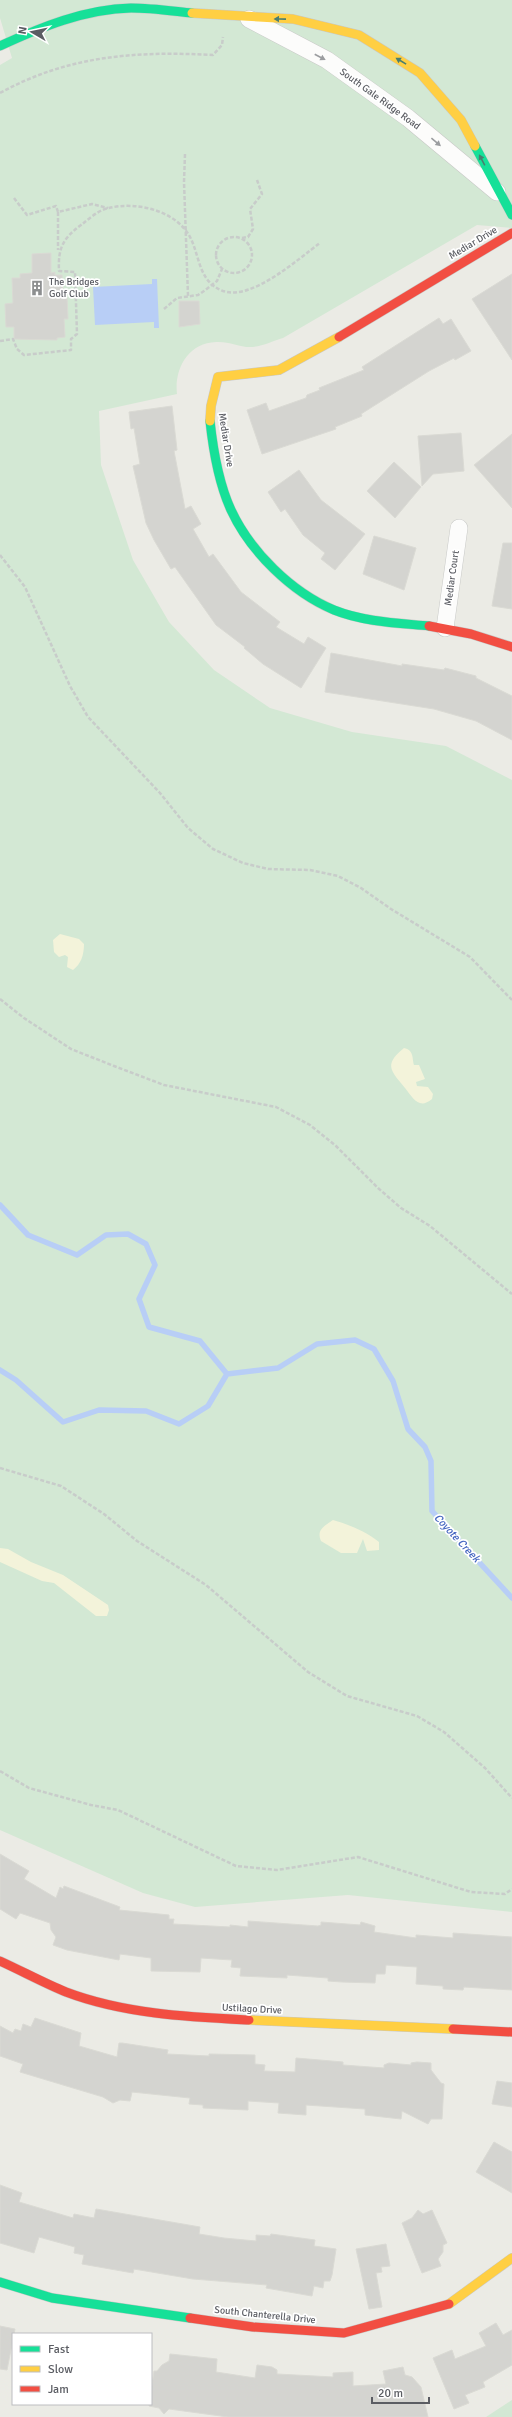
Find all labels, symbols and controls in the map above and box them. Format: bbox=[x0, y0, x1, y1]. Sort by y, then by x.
north arrow bbox=[12, 12, 52, 52]
one-way arrow bbox=[273, 16, 286, 22]
text: N bbox=[16, 26, 30, 35]
one-way arrow bbox=[315, 53, 326, 60]
one-way arrow bbox=[395, 57, 407, 64]
street label: South Gale Ridge Road bbox=[337, 66, 423, 132]
one-way arrow bbox=[431, 137, 442, 146]
one-way arrow bbox=[479, 154, 485, 166]
street label: Mediar Drive bbox=[447, 224, 499, 262]
place label: The Bridges Golf Club bbox=[49, 276, 100, 300]
building icon: The Bridges Golf Club bbox=[28, 279, 46, 297]
street label: Mediar Drive bbox=[216, 412, 236, 468]
street label: Mediar Court bbox=[442, 549, 462, 607]
water label: Coyote Creek bbox=[431, 1511, 484, 1566]
street label: Ustilago Drive bbox=[222, 2001, 282, 2017]
street label: South Chanterella Drive bbox=[214, 2304, 316, 2326]
legend bbox=[12, 2333, 152, 2405]
text: Fast bbox=[48, 2342, 69, 2357]
text: Slow bbox=[48, 2362, 73, 2377]
scale bar bbox=[372, 2379, 429, 2405]
text: Jam bbox=[48, 2382, 69, 2397]
text: 20 m bbox=[378, 2386, 403, 2401]

